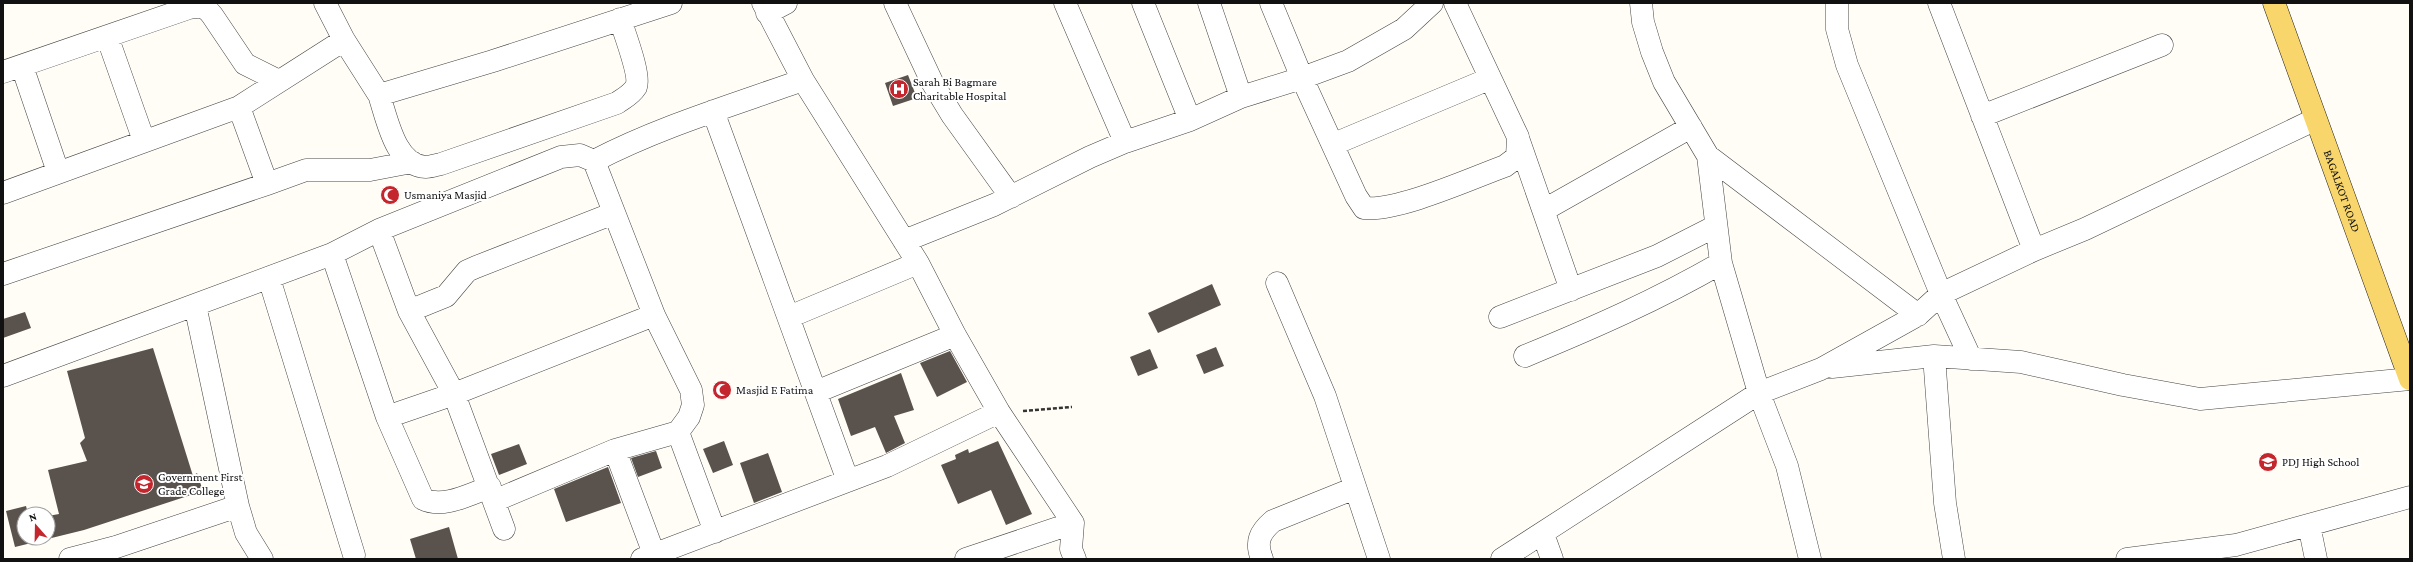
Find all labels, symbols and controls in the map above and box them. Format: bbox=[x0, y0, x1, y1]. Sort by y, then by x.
place label: Sarah Bi Bagmare Charitable Hospital bbox=[913, 75, 1006, 103]
hospital icon: Sarah Bi Bagmare Charitable Hospital bbox=[888, 78, 910, 100]
street label: BAGALKOT ROAD bbox=[2321, 148, 2363, 234]
mosque icon: Usmaniya Masjid bbox=[379, 184, 401, 206]
place label: Usmaniya Masjid bbox=[404, 188, 488, 202]
mosque icon: Masjid E Fatima bbox=[711, 379, 733, 401]
place label: Masjid E Fatima bbox=[736, 383, 814, 397]
school or university icon: PDJ High School bbox=[2257, 451, 2279, 473]
place label: PDJ High School bbox=[2282, 455, 2359, 469]
place label: Government First Grade College bbox=[158, 470, 243, 498]
school or university icon: Government First Grade College bbox=[133, 473, 155, 495]
north arrow bbox=[16, 506, 56, 546]
text: N bbox=[27, 510, 39, 524]

